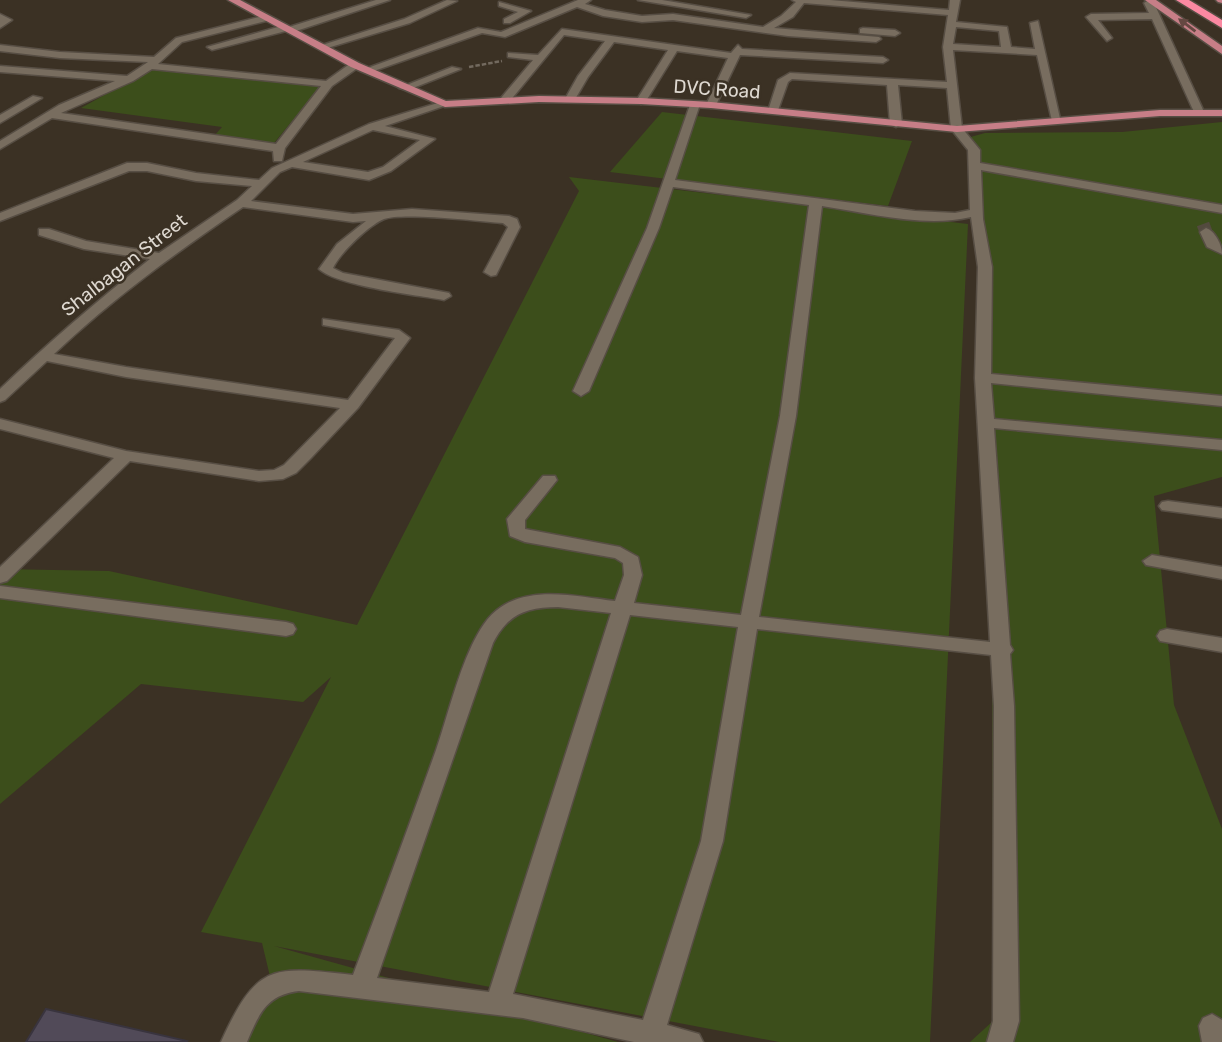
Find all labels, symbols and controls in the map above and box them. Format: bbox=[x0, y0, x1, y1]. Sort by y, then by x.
one-way arrow bbox=[1178, 17, 1196, 32]
street label: DVC Road bbox=[673, 74, 761, 104]
street label: Shalbagan Street bbox=[57, 208, 192, 321]

